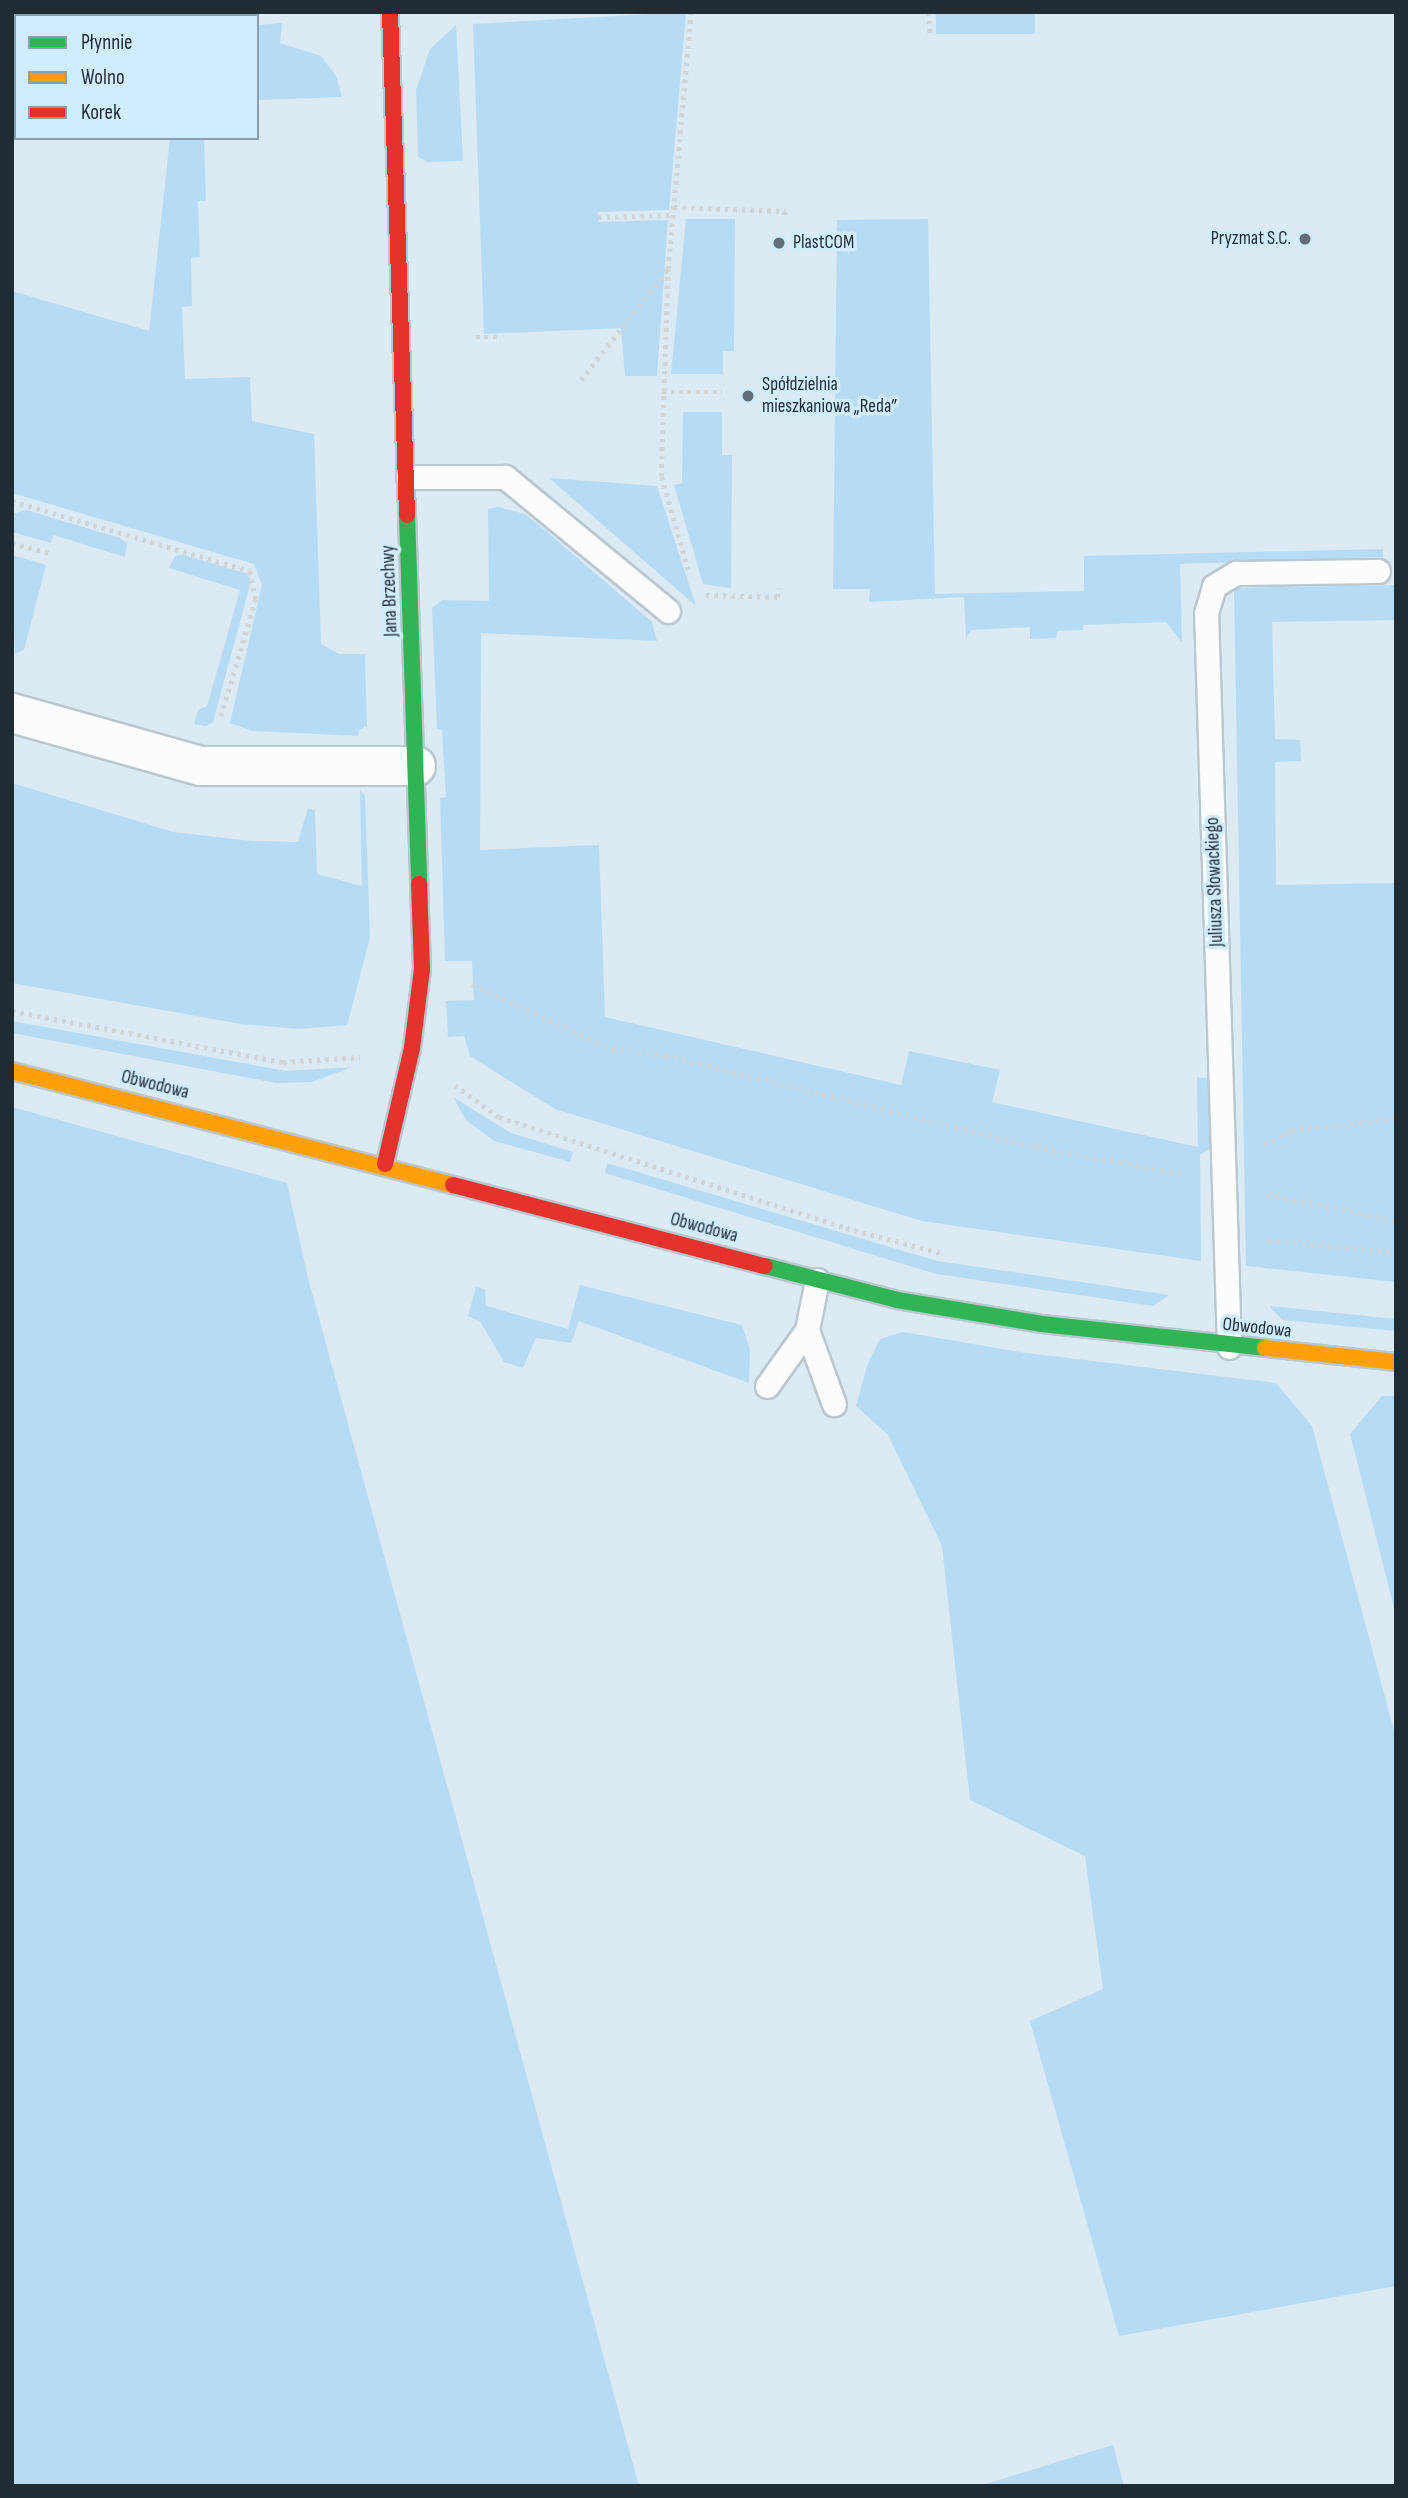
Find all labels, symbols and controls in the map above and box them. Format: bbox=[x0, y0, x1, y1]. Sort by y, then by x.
legend bbox=[14, 14, 259, 140]
text: Płynnie bbox=[81, 30, 133, 55]
text: Wolno bbox=[81, 65, 125, 90]
text: Korek bbox=[81, 100, 121, 125]
place label: Pryzmat S.C. bbox=[1211, 228, 1291, 250]
marker: Pryzmat S.C. bbox=[1297, 231, 1313, 247]
place label: PlastCOM bbox=[793, 232, 854, 254]
marker: PlastCOM bbox=[771, 235, 787, 251]
place label: Spółdzielnia mieszkaniowa „Reda” bbox=[762, 374, 897, 418]
marker: Spółdzielnia mieszkaniowa „Reda” bbox=[740, 388, 756, 404]
street label: Jana Brzechwy bbox=[377, 545, 403, 637]
street label: Juliusza Słowackiego bbox=[1201, 817, 1229, 947]
street label: Obwodowa bbox=[119, 1066, 191, 1104]
street label: Obwodowa bbox=[668, 1208, 740, 1248]
street label: Obwodowa bbox=[1221, 1313, 1293, 1343]

